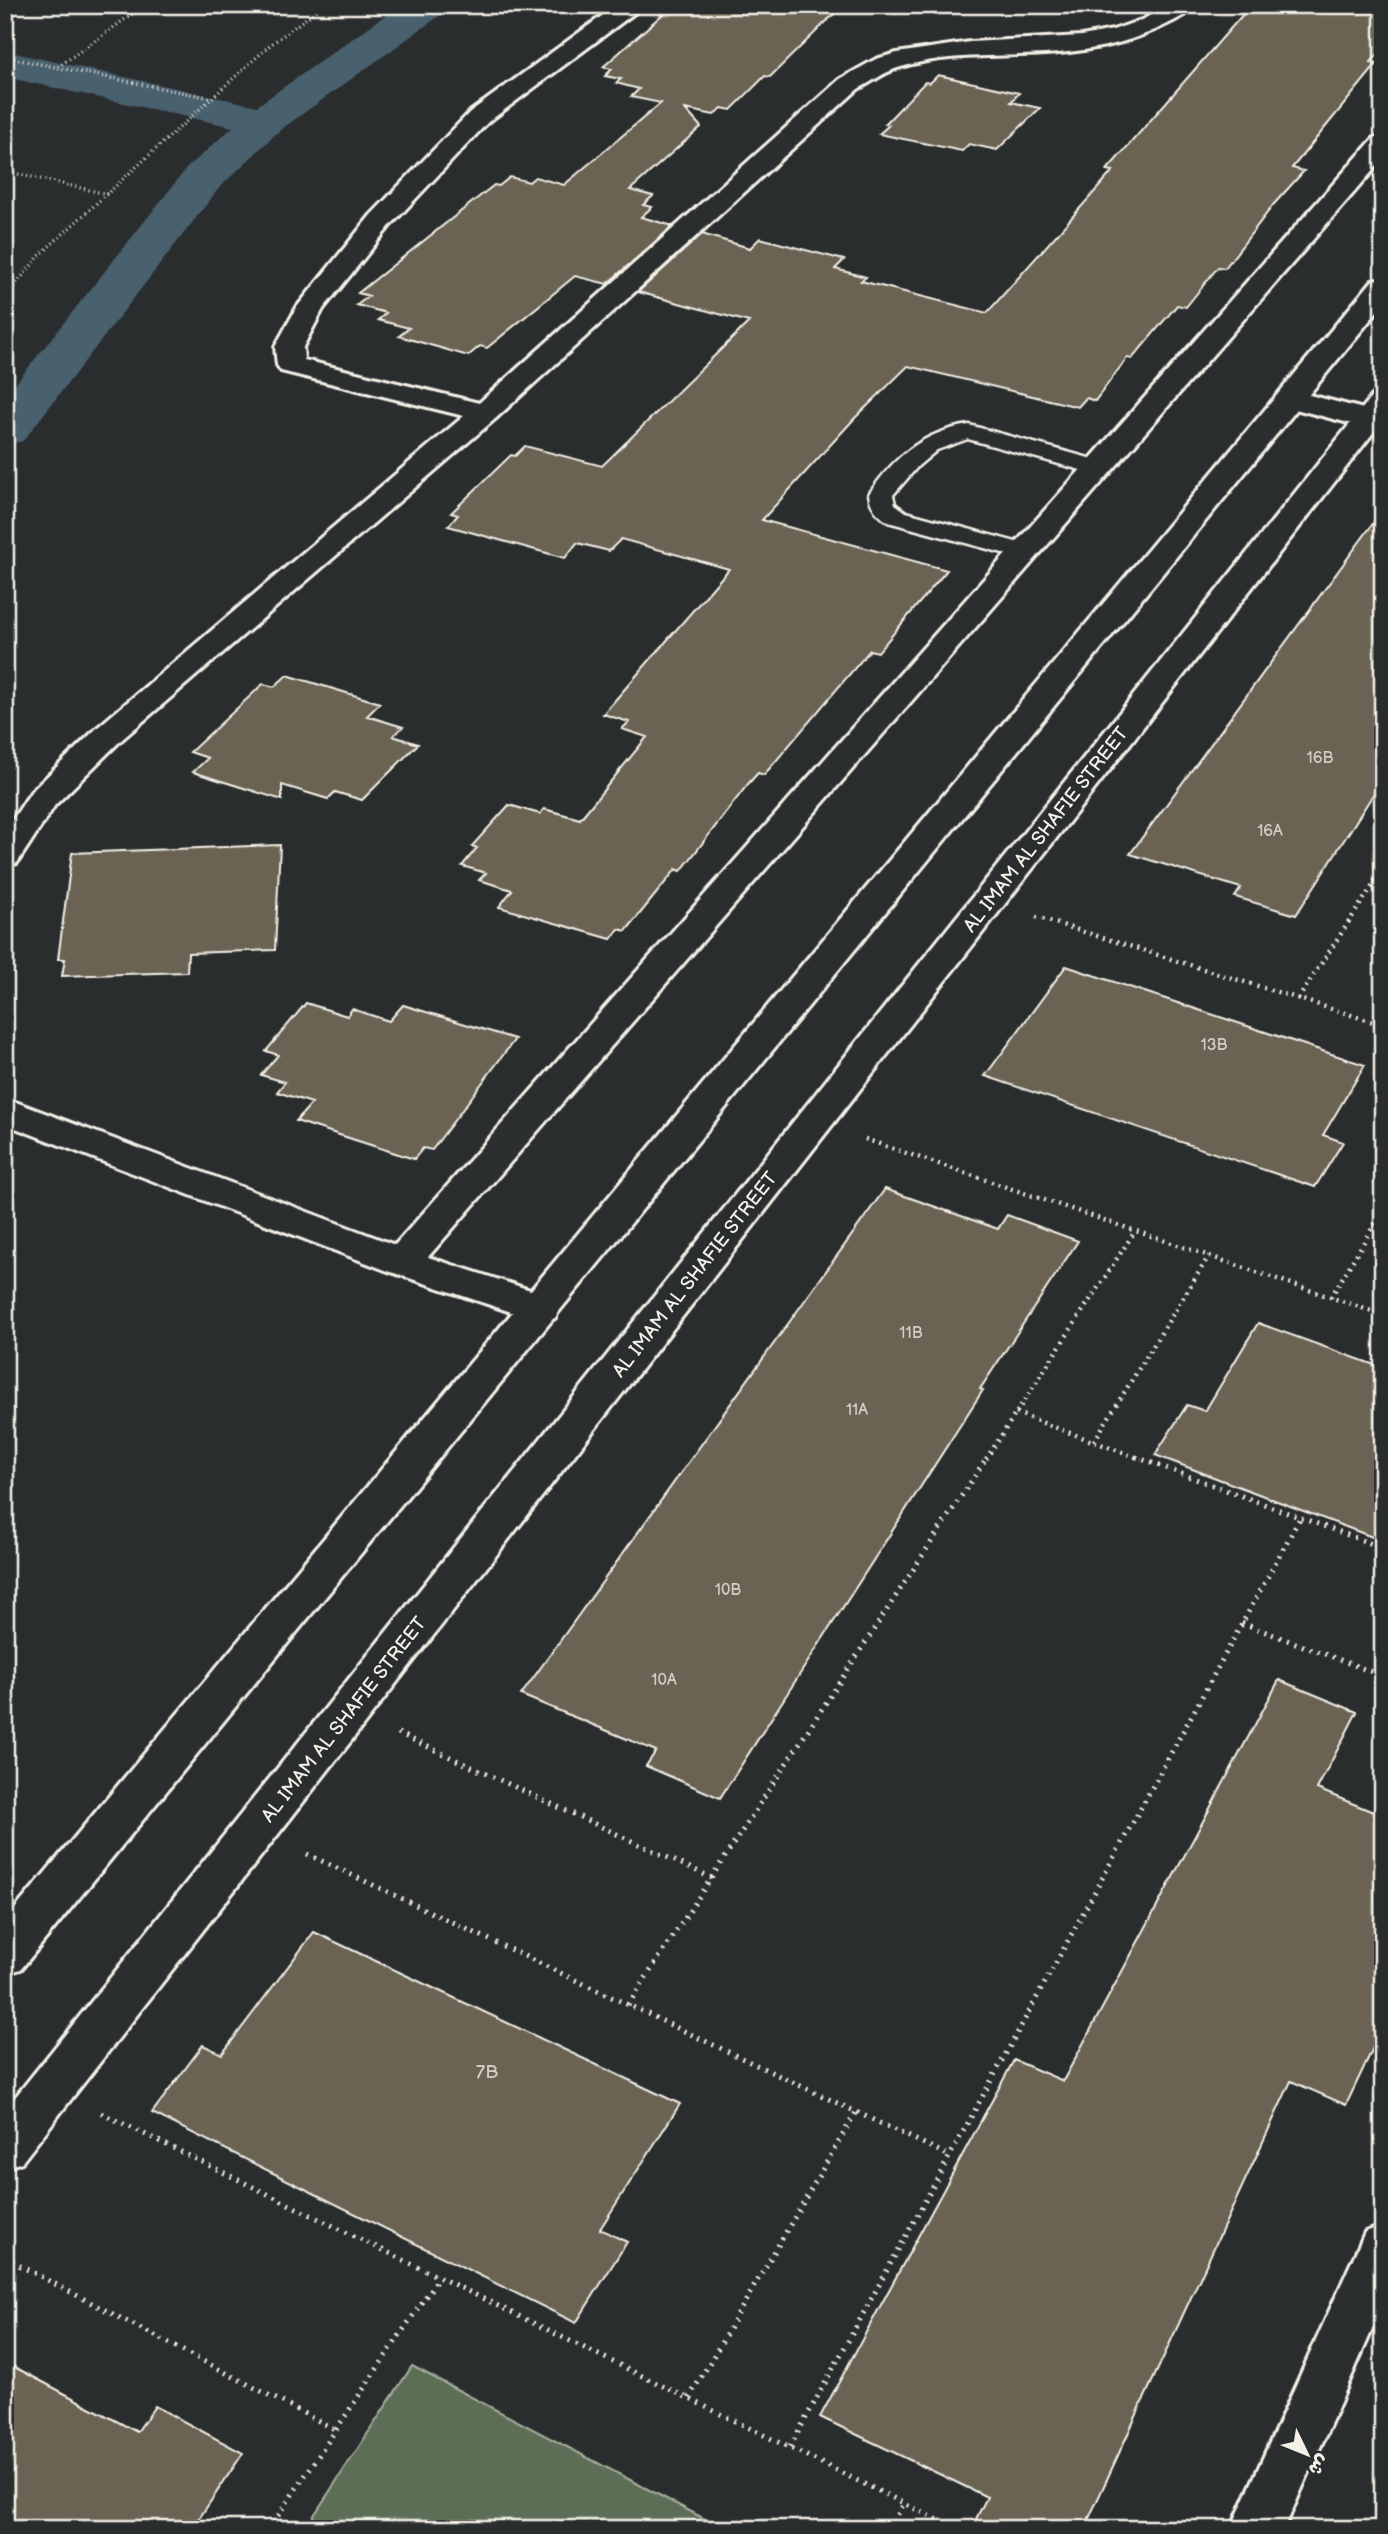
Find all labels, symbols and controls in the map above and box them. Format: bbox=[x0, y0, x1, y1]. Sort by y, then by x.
street label: AL IMAM AL SHAFIE STREET bbox=[959, 722, 1134, 937]
house number: 16B bbox=[1307, 749, 1333, 768]
house number: 16A bbox=[1257, 822, 1283, 841]
house number: 13B bbox=[1201, 1036, 1228, 1055]
street label: AL IMAM AL SHAFIE STREET bbox=[608, 1167, 783, 1382]
house number: 11B bbox=[899, 1324, 923, 1343]
house number: 11A bbox=[846, 1401, 868, 1420]
house number: 10B bbox=[715, 1581, 741, 1600]
street label: AL IMAM AL SHAFIE STREET bbox=[257, 1612, 432, 1827]
house number: 10A bbox=[651, 1671, 677, 1690]
house number: 7B bbox=[476, 2061, 498, 2084]
north arrow bbox=[1272, 2418, 1342, 2488]
text: ش bbox=[1303, 2449, 1334, 2480]

